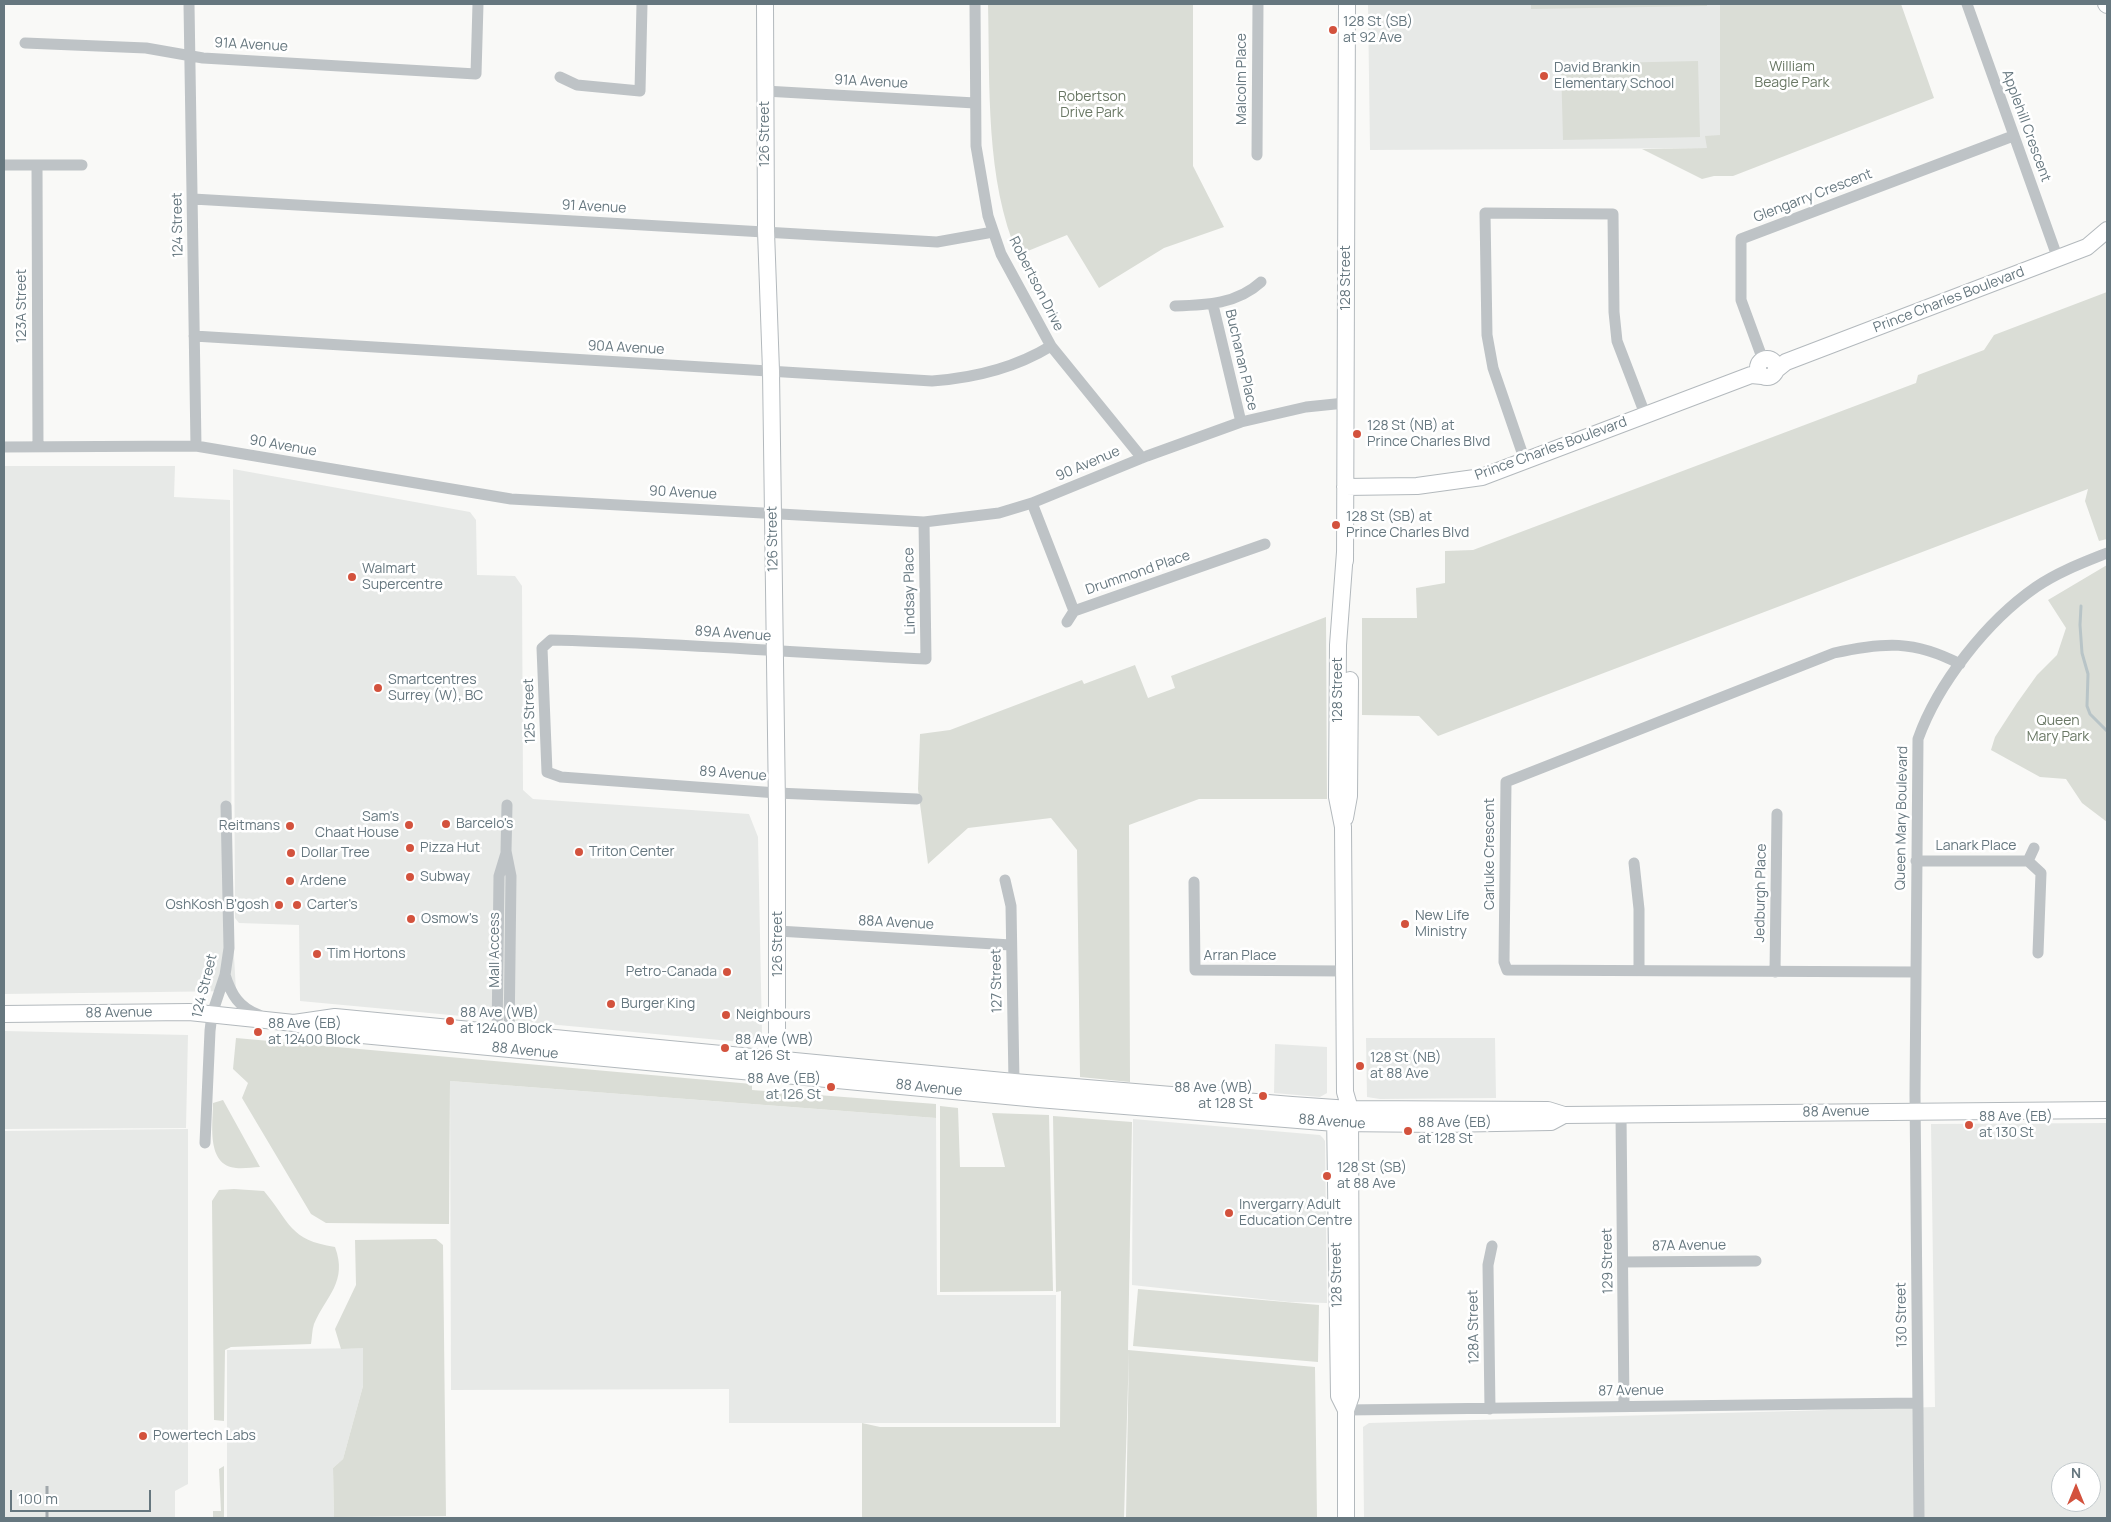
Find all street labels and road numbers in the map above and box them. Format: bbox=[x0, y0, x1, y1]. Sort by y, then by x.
street label: Malcolm Place bbox=[1234, 33, 1250, 125]
street label: 91A Avenue bbox=[214, 35, 288, 55]
street label: Applehill Crescent bbox=[1998, 68, 2054, 184]
street label: 91A Avenue bbox=[834, 72, 908, 92]
street label: 126 Street bbox=[757, 101, 773, 167]
street label: Glengarry Crescent bbox=[1751, 166, 1875, 226]
street label: 124 Street bbox=[169, 192, 187, 258]
street label: 91 Avenue bbox=[561, 197, 627, 217]
street label: Robertson Drive bbox=[1005, 234, 1067, 334]
street label: 128 Street bbox=[1338, 245, 1354, 311]
street label: Prince Charles Boulevard bbox=[1871, 263, 2027, 337]
street label: 123A Street bbox=[14, 269, 30, 343]
street label: Buchanan Place bbox=[1221, 308, 1261, 412]
street label: 90A Avenue bbox=[587, 338, 665, 358]
street label: Prince Charles Boulevard bbox=[1473, 414, 1629, 484]
street label: 90 Avenue bbox=[248, 432, 318, 460]
street label: 90 Avenue bbox=[1053, 443, 1123, 485]
street label: 90 Avenue bbox=[649, 483, 717, 503]
street label: 126 Street bbox=[764, 506, 782, 572]
street label: Lindsay Place bbox=[901, 547, 919, 635]
street label: Drummond Place bbox=[1084, 547, 1192, 599]
street label: 89A Avenue bbox=[694, 623, 772, 645]
street label: 128 Street bbox=[1330, 657, 1346, 723]
street label: 125 Street bbox=[520, 678, 540, 744]
street label: Queen Mary Boulevard bbox=[1892, 746, 1912, 890]
street label: 89 Avenue bbox=[699, 763, 767, 785]
street label: Carluke Crescent bbox=[1482, 798, 1498, 910]
street label: Lanark Place bbox=[1935, 838, 2017, 854]
street label: Jedburgh Place bbox=[1752, 843, 1770, 943]
street label: 126 Street bbox=[770, 911, 786, 977]
street label: Mall Access bbox=[487, 912, 503, 988]
street label: 88A Avenue bbox=[858, 913, 934, 933]
street label: Arran Place bbox=[1204, 948, 1276, 964]
street label: 127 Street bbox=[988, 949, 1006, 1013]
street label: 124 Street bbox=[189, 952, 221, 1020]
street label: 88 Avenue bbox=[85, 1004, 153, 1022]
street label: 88 Avenue bbox=[491, 1039, 559, 1063]
street label: 88 Avenue bbox=[895, 1076, 963, 1100]
street label: 88 Avenue bbox=[1802, 1103, 1870, 1121]
street label: 88 Avenue bbox=[1298, 1111, 1366, 1133]
street label: 129 Street bbox=[1599, 1228, 1617, 1294]
street label: 87A Avenue bbox=[1652, 1237, 1726, 1255]
street label: 128 Street bbox=[1328, 1242, 1346, 1308]
street label: 130 Street bbox=[1893, 1282, 1911, 1348]
street label: 128A Street bbox=[1465, 1290, 1483, 1364]
street label: 87 Avenue bbox=[1598, 1382, 1664, 1400]

